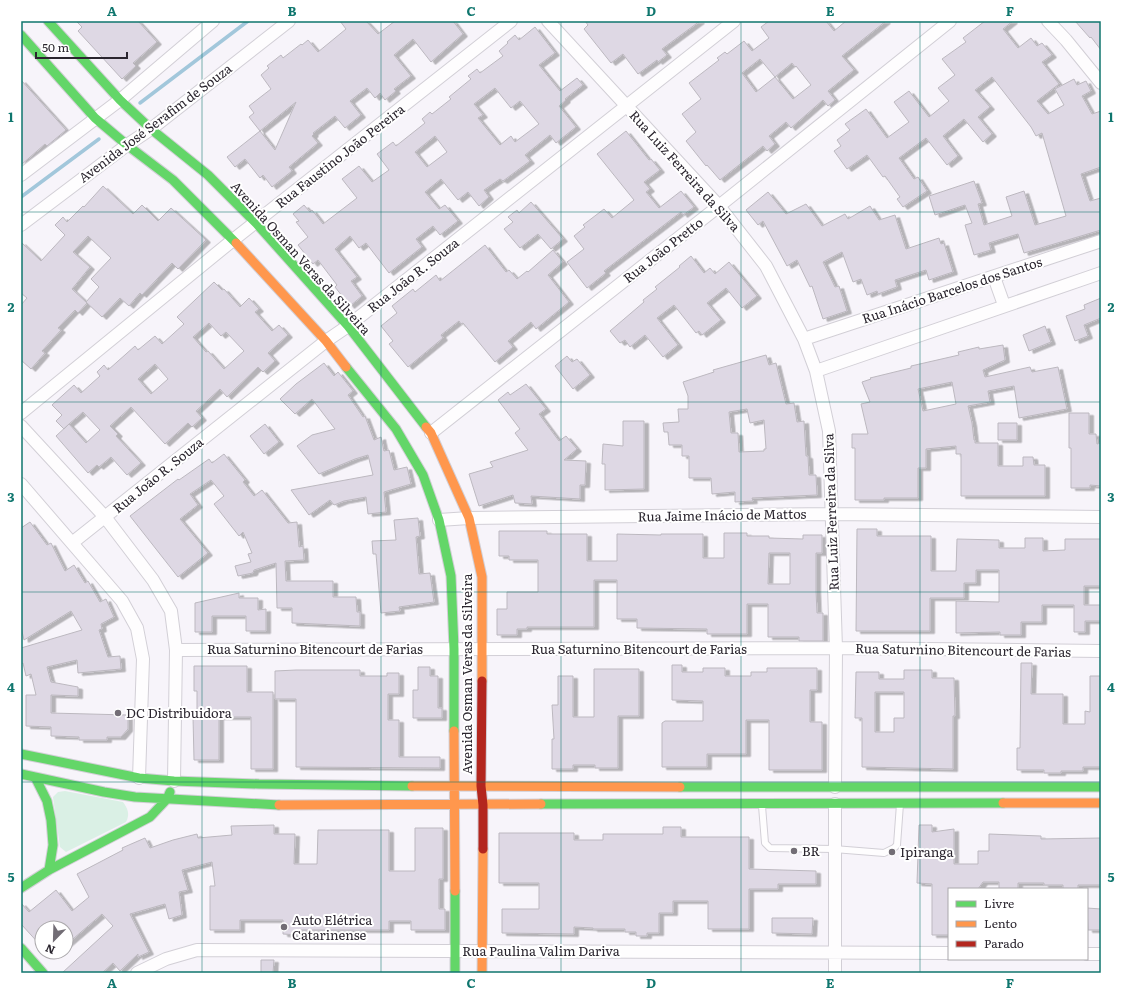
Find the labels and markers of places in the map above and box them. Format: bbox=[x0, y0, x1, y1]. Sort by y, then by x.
place label: DC Distribuidora bbox=[126, 703, 232, 722]
marker: DC Distribuidora bbox=[113, 708, 123, 718]
place label: BR bbox=[802, 841, 821, 860]
place label: Ipiranga bbox=[900, 842, 953, 861]
marker: BR bbox=[789, 846, 799, 856]
marker: Ipiranga bbox=[887, 847, 897, 857]
place label: Auto Elétrica Catarinense bbox=[292, 910, 372, 944]
marker: Auto Elétrica Catarinense bbox=[279, 922, 289, 932]

